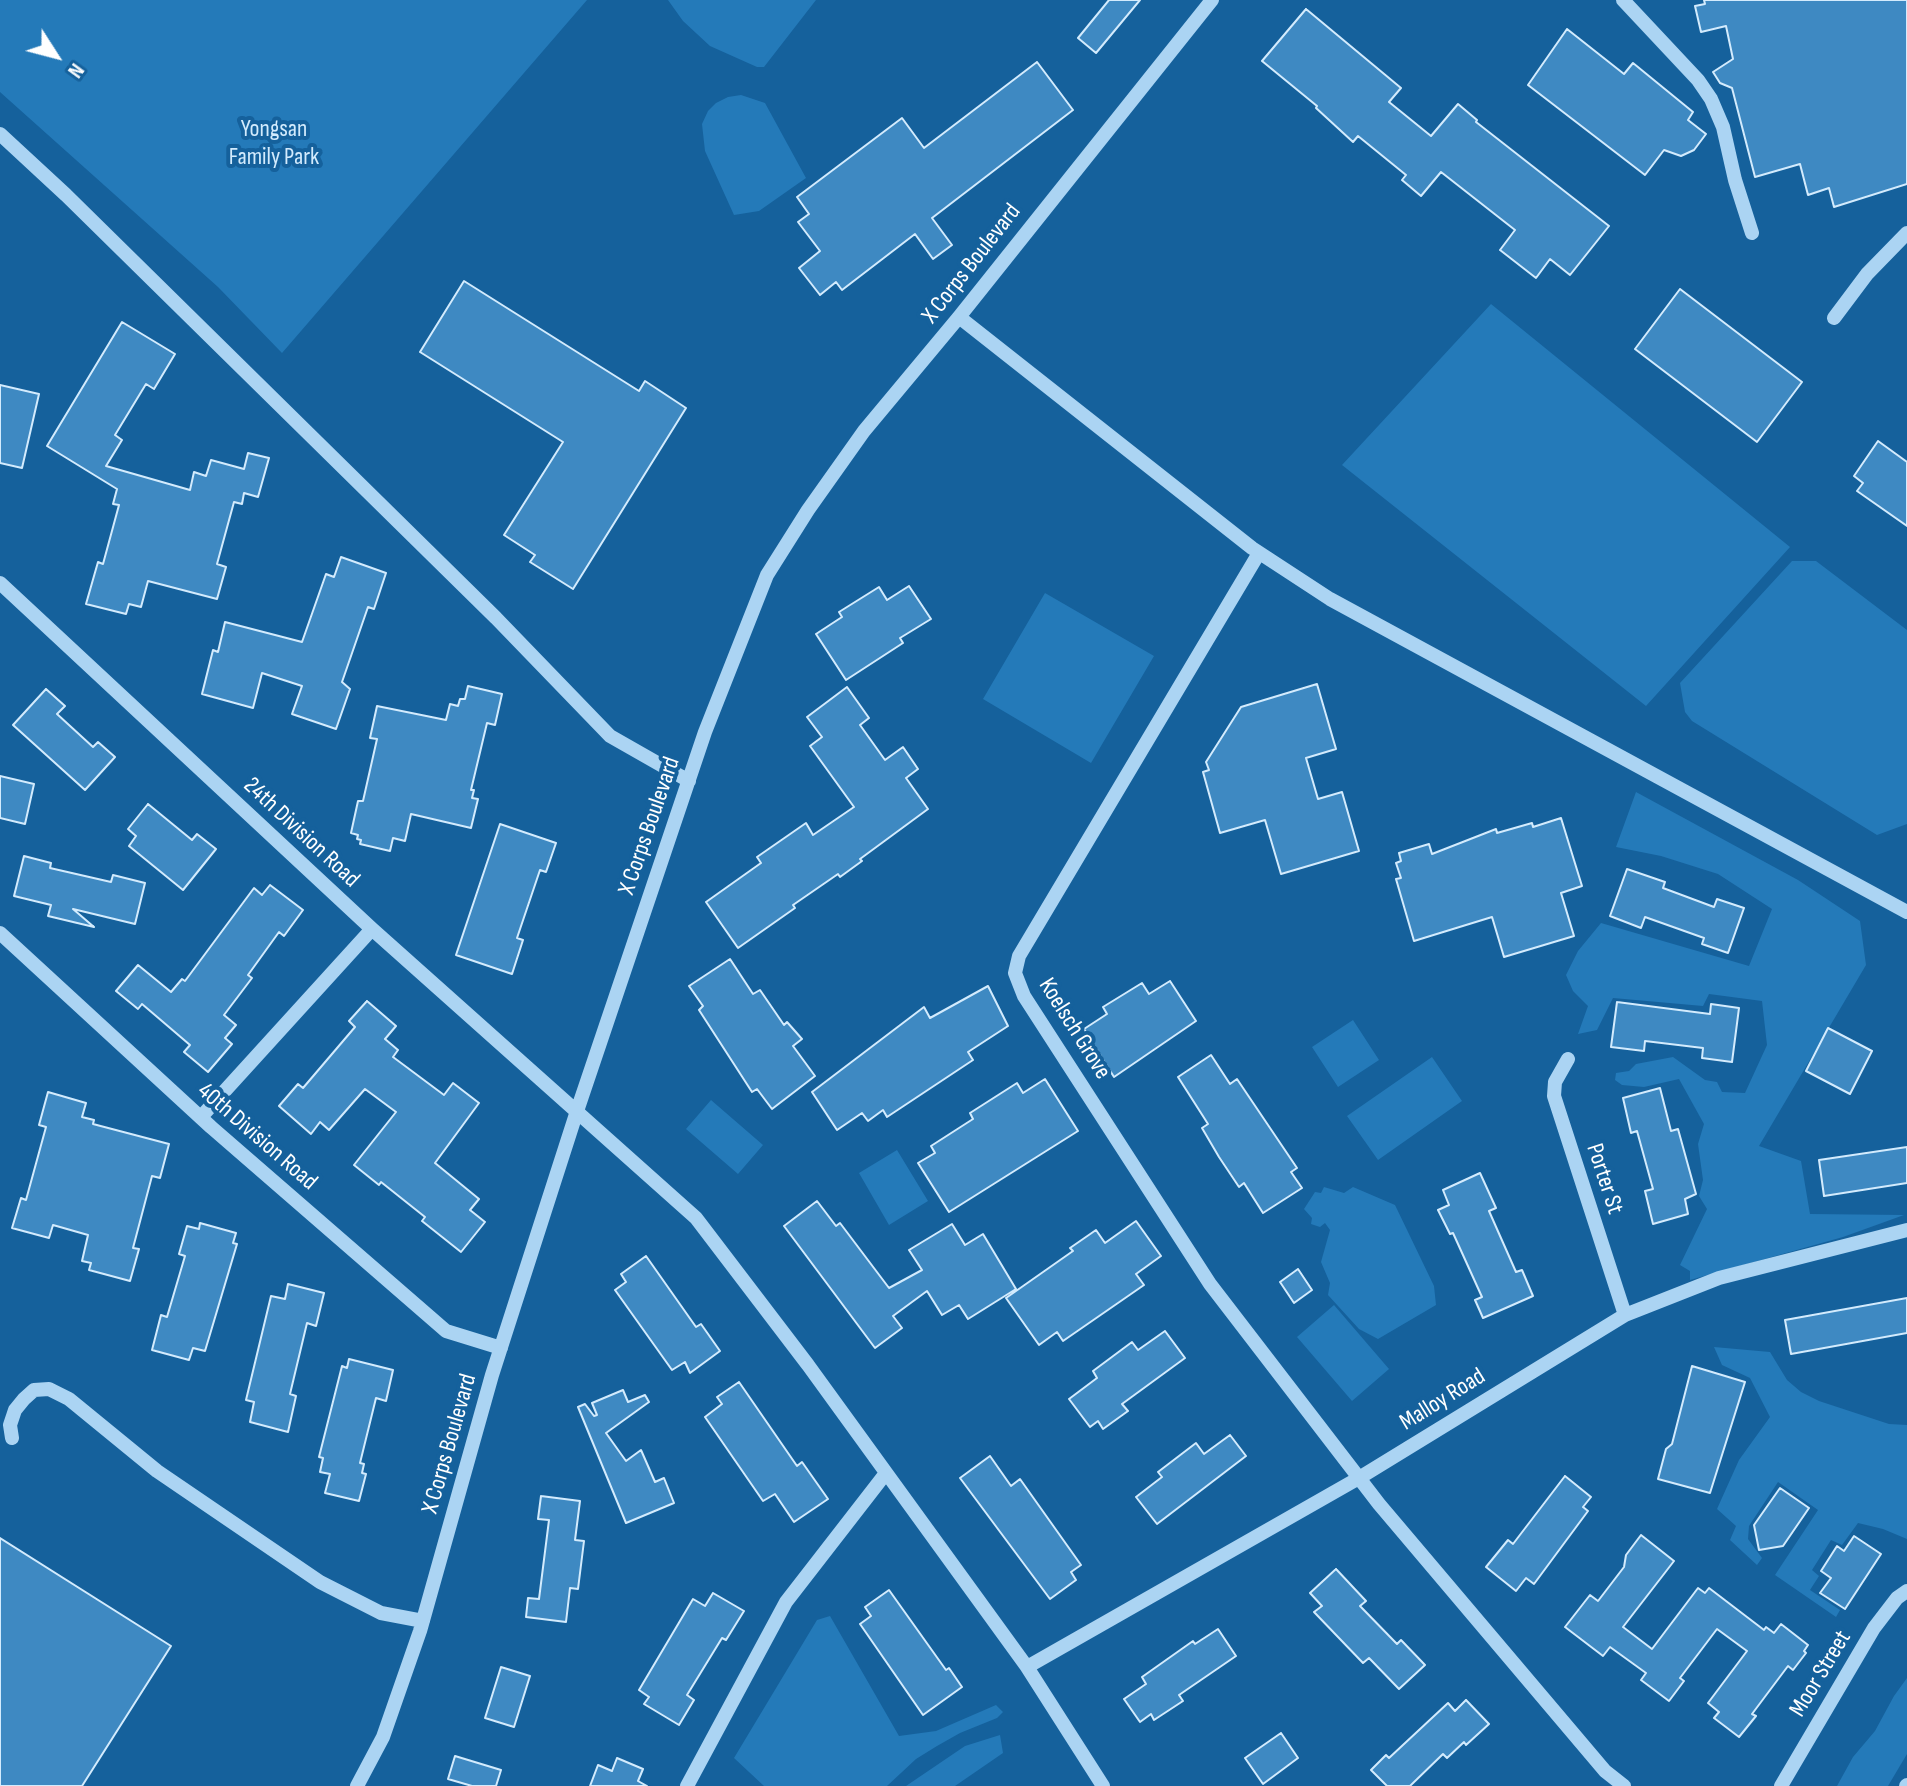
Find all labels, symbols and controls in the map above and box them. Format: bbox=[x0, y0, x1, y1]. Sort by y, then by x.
north arrow bbox=[16, 16, 96, 96]
text: N bbox=[61, 58, 90, 83]
park label: Yongsan Family Park bbox=[229, 116, 319, 172]
street label: X Corps Boulevard bbox=[916, 198, 1028, 330]
street label: X Corps Boulevard bbox=[613, 753, 687, 899]
street label: 24th Division Road bbox=[237, 772, 365, 894]
street label: Koelsch Grove bbox=[1032, 973, 1116, 1085]
street label: 40th Division Road bbox=[191, 1077, 323, 1197]
street label: Porter St bbox=[1579, 1140, 1629, 1218]
street label: Malloy Road bbox=[1395, 1363, 1491, 1437]
street label: X Corps Boulevard bbox=[416, 1371, 484, 1517]
street label: Moor Street bbox=[1784, 1626, 1858, 1722]

